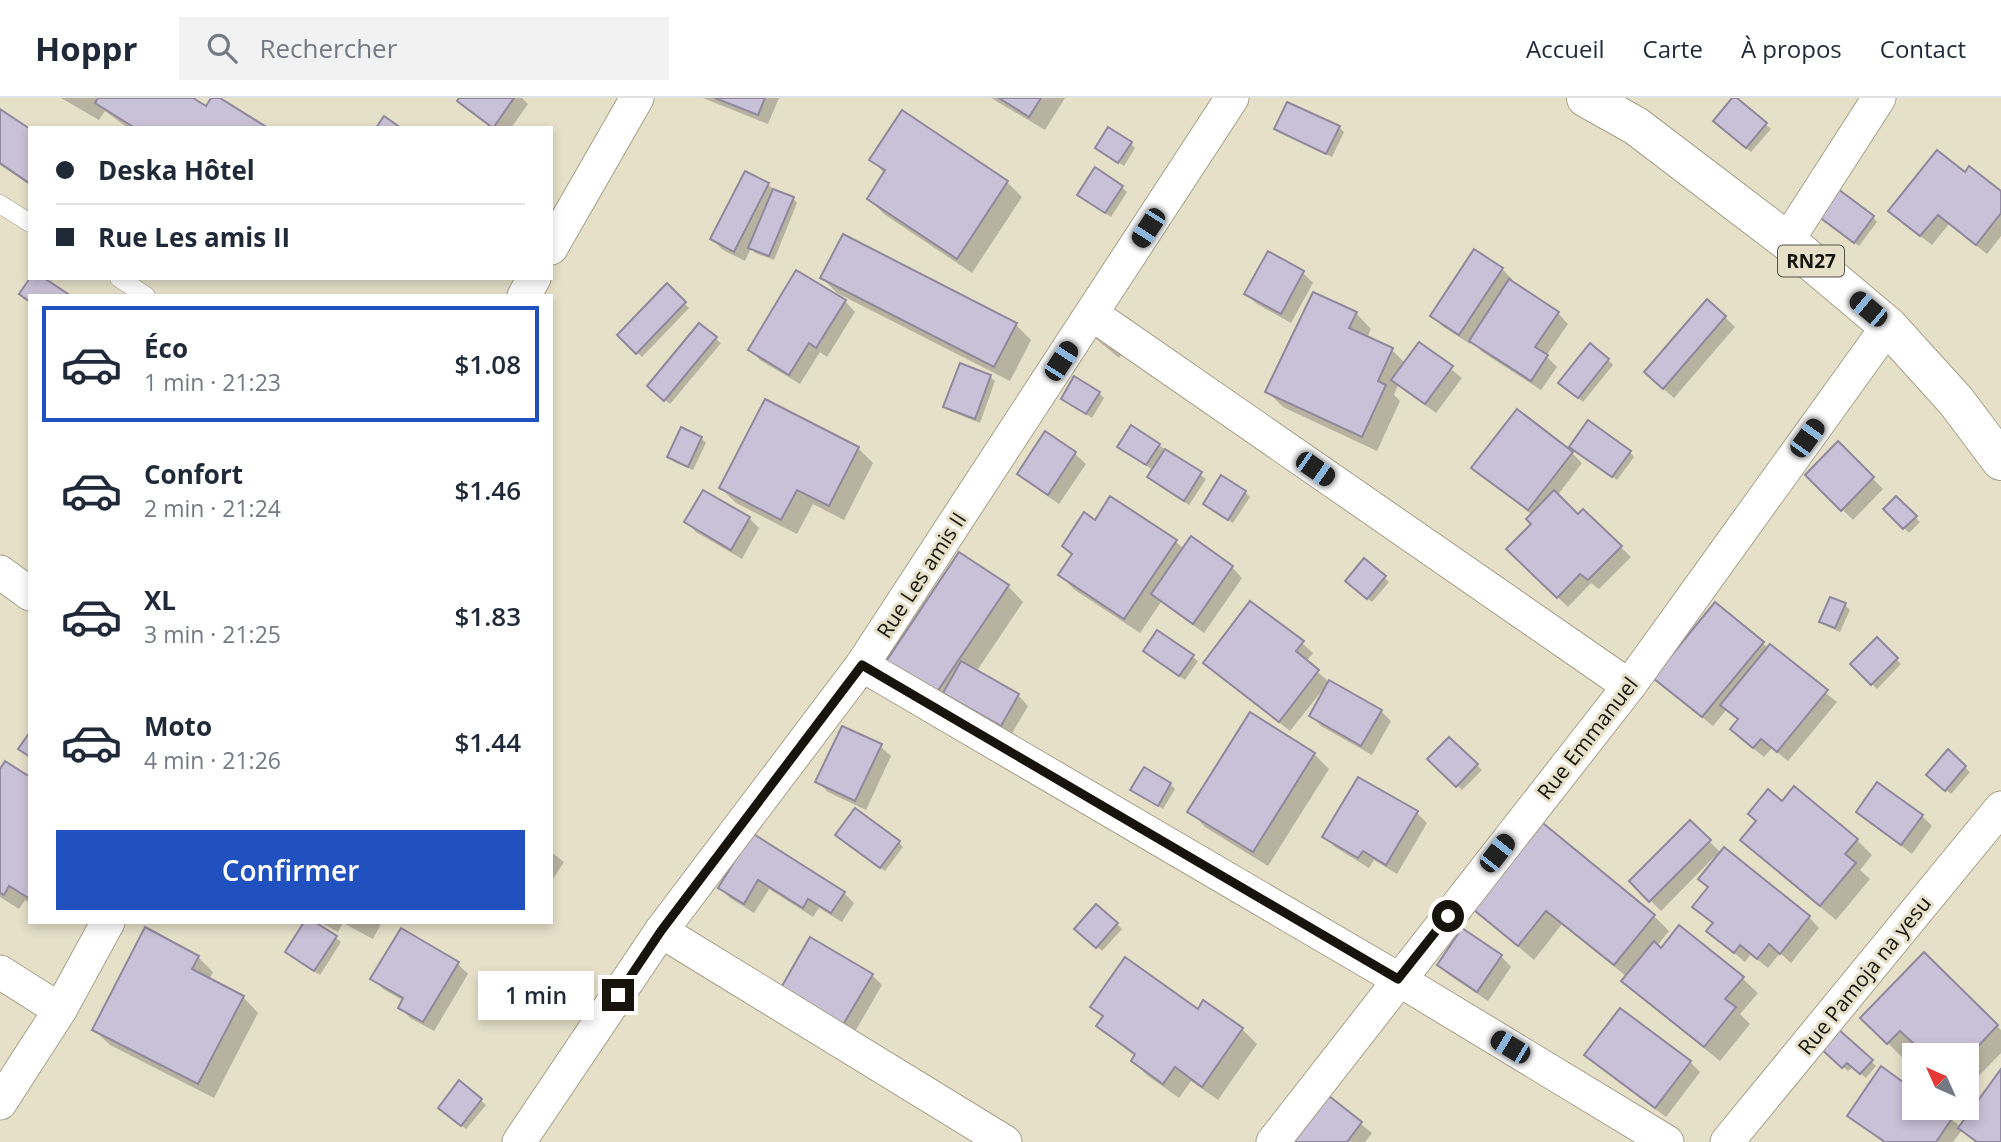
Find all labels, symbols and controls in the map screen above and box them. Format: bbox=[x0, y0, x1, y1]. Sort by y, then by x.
search box bbox=[179, 17, 669, 80]
text: Hoppr bbox=[35, 26, 137, 71]
icon: search bbox=[203, 29, 241, 67]
text: Rechercher bbox=[259, 30, 397, 66]
text: Accueil bbox=[1526, 32, 1605, 65]
text: Carte bbox=[1643, 32, 1703, 65]
text: À propos bbox=[1741, 32, 1842, 65]
text: Contact bbox=[1880, 32, 1966, 65]
text: Deska Hôtel bbox=[98, 152, 255, 188]
car bbox=[1128, 205, 1169, 251]
text: Rue Les amis II bbox=[98, 219, 290, 255]
road number: RN27 bbox=[1778, 246, 1844, 276]
car bbox=[1846, 287, 1891, 331]
text: Éco bbox=[144, 330, 188, 366]
icon: car bbox=[60, 333, 123, 396]
car bbox=[1041, 338, 1082, 384]
text: $1.08 bbox=[454, 346, 521, 382]
text: 1 min · 21:23 bbox=[144, 366, 281, 398]
car bbox=[1787, 415, 1828, 461]
car bbox=[1292, 448, 1339, 490]
text: Confort bbox=[144, 456, 243, 492]
icon: car bbox=[60, 459, 123, 522]
text: $1.46 bbox=[454, 472, 521, 508]
text: 2 min · 21:24 bbox=[144, 492, 281, 524]
street label: Rue Les amis II bbox=[870, 507, 972, 643]
text: XL bbox=[144, 582, 176, 618]
icon: car bbox=[60, 585, 123, 648]
text: $1.83 bbox=[454, 598, 521, 634]
text: 3 min · 21:25 bbox=[144, 618, 281, 650]
street label: Rue Emmanuel bbox=[1530, 671, 1644, 805]
text: Moto bbox=[144, 708, 212, 744]
icon: car bbox=[60, 711, 123, 774]
text: $1.44 bbox=[454, 724, 521, 760]
text: 4 min · 21:26 bbox=[144, 744, 281, 776]
button: Confirmer bbox=[56, 830, 525, 910]
car bbox=[1476, 830, 1519, 876]
street label: Rue Pamoja na yesu bbox=[1791, 890, 1937, 1060]
route start bbox=[1432, 900, 1464, 932]
callout: 1 min bbox=[478, 970, 594, 1020]
text: 1 min bbox=[505, 979, 567, 1011]
route end bbox=[602, 979, 634, 1011]
car bbox=[1487, 1027, 1534, 1067]
north arrow bbox=[1902, 1043, 1979, 1120]
map controls bbox=[1902, 1043, 1979, 1120]

